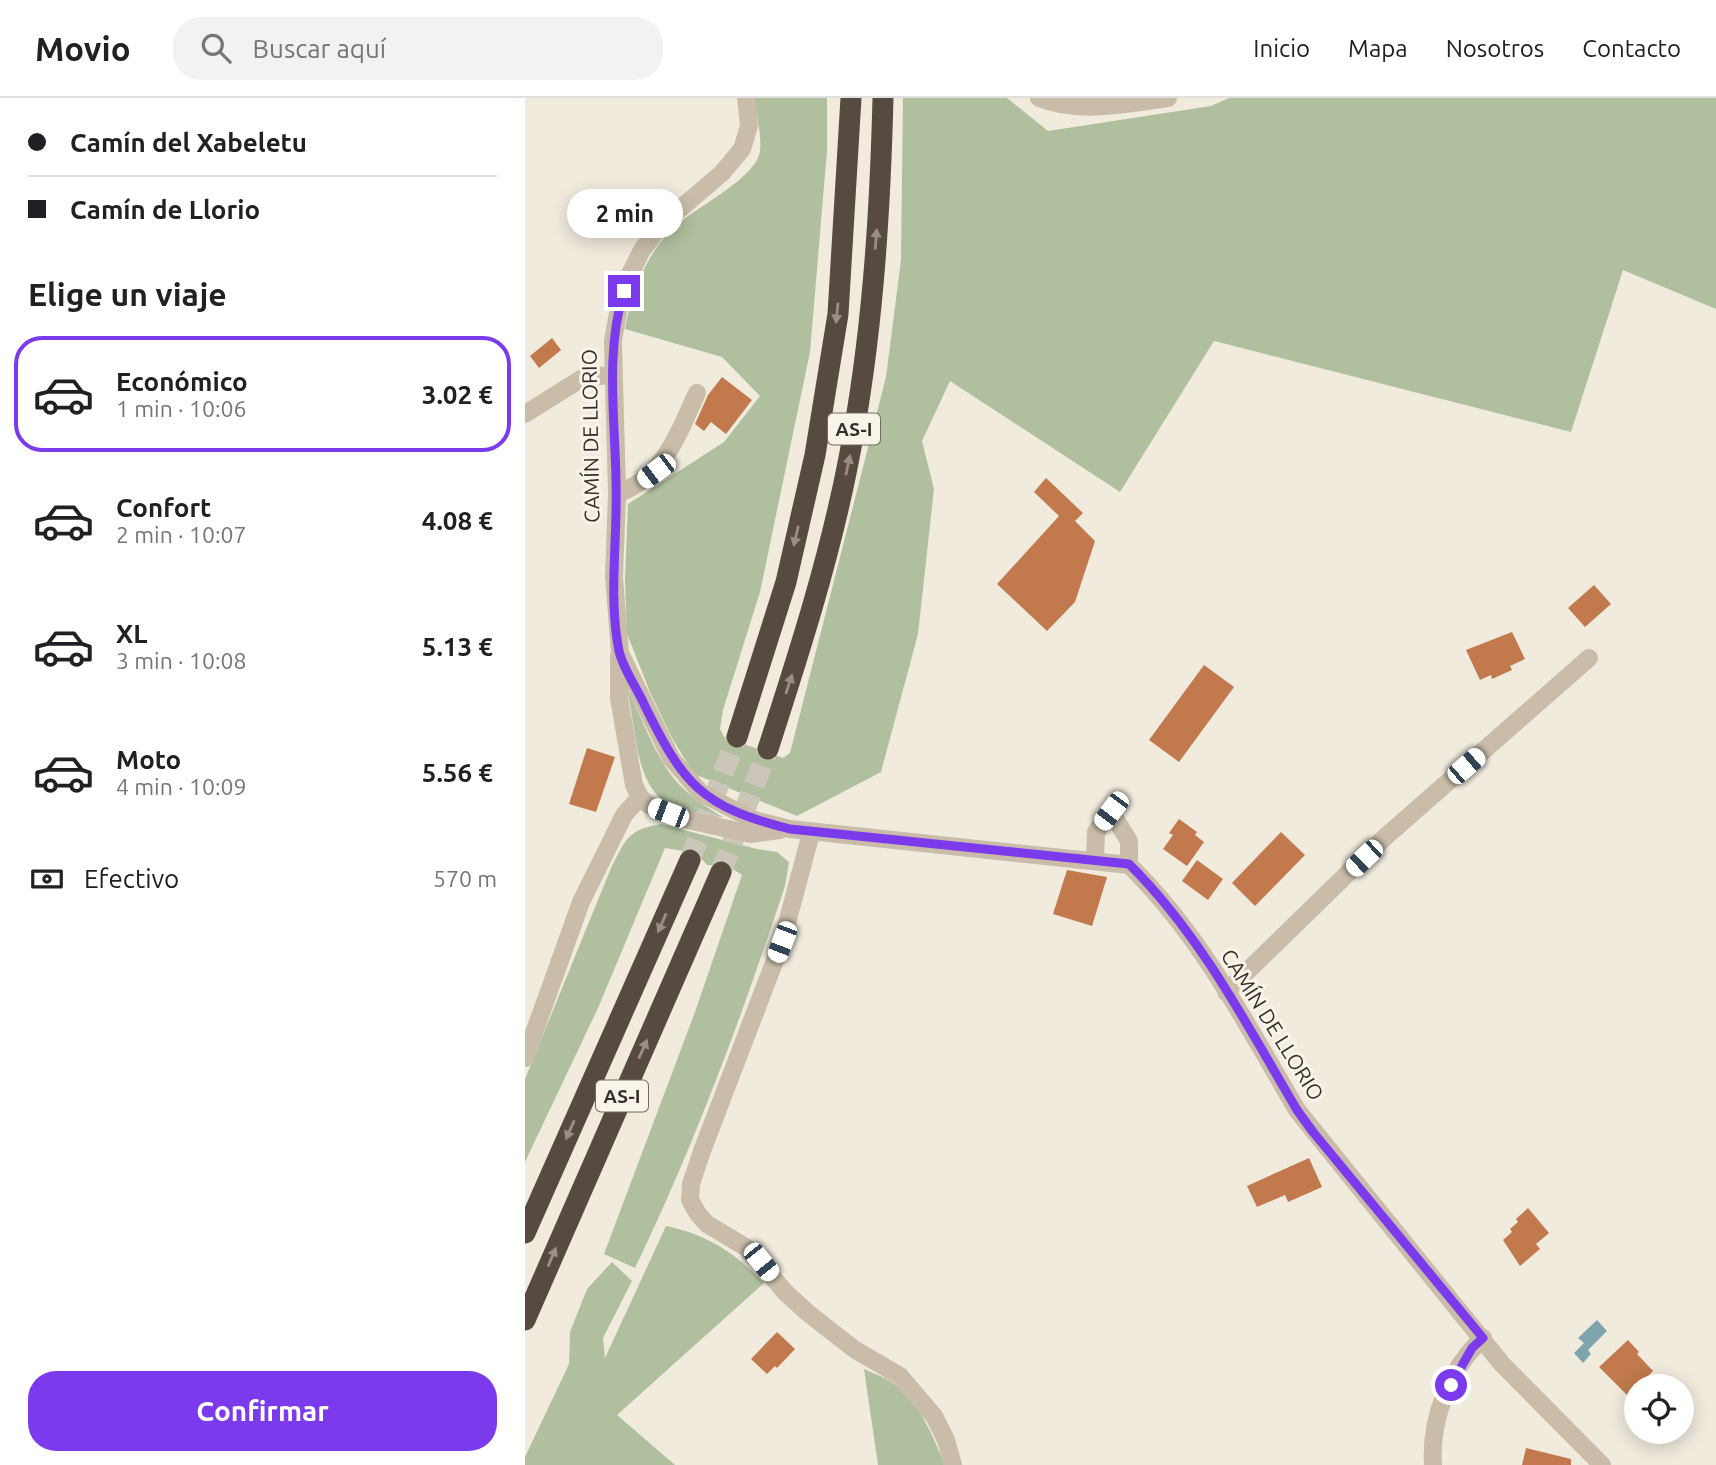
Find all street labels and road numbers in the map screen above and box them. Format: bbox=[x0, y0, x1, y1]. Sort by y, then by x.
street label: CAMÍN DE LLORIO bbox=[576, 349, 604, 523]
road number: AS-I bbox=[828, 414, 880, 444]
street label: CAMÍN DE LLORIO bbox=[1217, 944, 1329, 1104]
road number: AS-I bbox=[596, 1080, 648, 1112]

